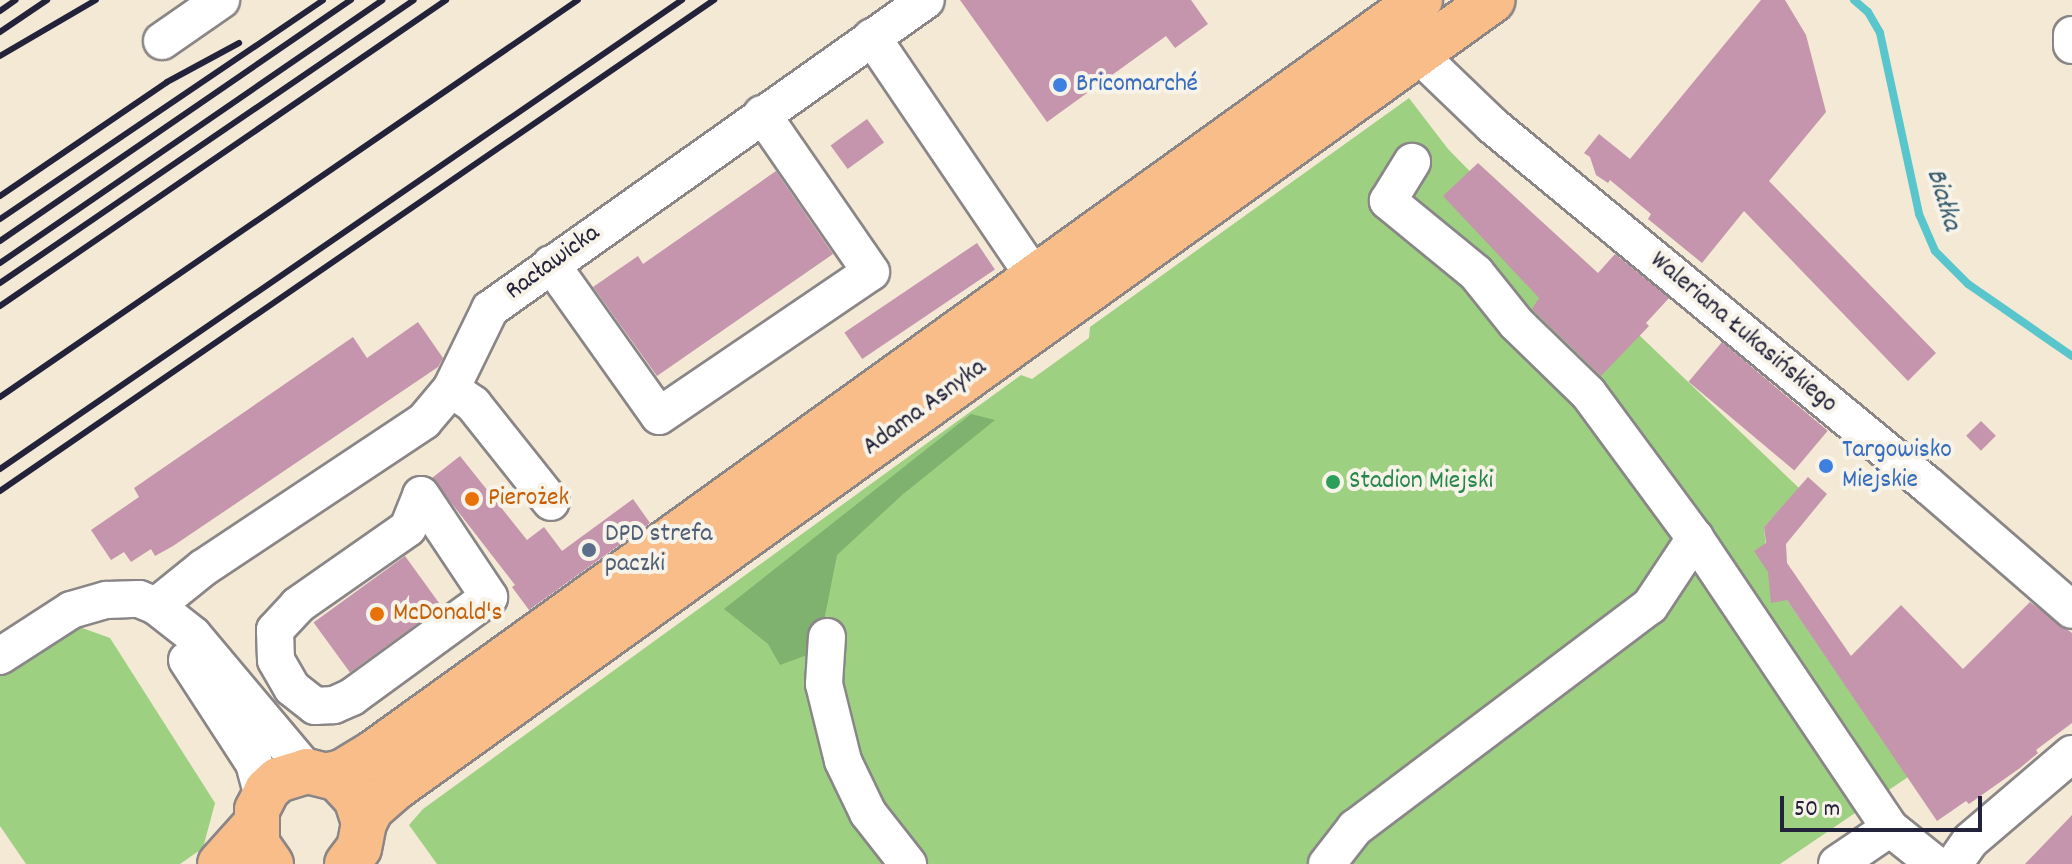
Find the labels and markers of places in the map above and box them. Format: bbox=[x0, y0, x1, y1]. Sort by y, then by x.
place label: Bricomarché bbox=[1076, 69, 1198, 101]
marker: Bricomarché bbox=[1051, 76, 1069, 94]
place label: Targowisko Miejskie bbox=[1842, 435, 1952, 496]
marker: Targowisko Miejskie bbox=[1817, 457, 1835, 475]
place label: Stadion Miejski bbox=[1349, 466, 1493, 498]
marker: Stadion Miejski bbox=[1324, 473, 1342, 491]
place label: Pierożek bbox=[488, 483, 569, 515]
marker: Pierożek bbox=[463, 490, 481, 508]
place label: DPD strefa paczki bbox=[605, 519, 713, 580]
marker: DPD strefa paczki bbox=[580, 541, 598, 559]
place label: McDonald's bbox=[393, 598, 502, 630]
marker: McDonald's bbox=[368, 605, 386, 623]

